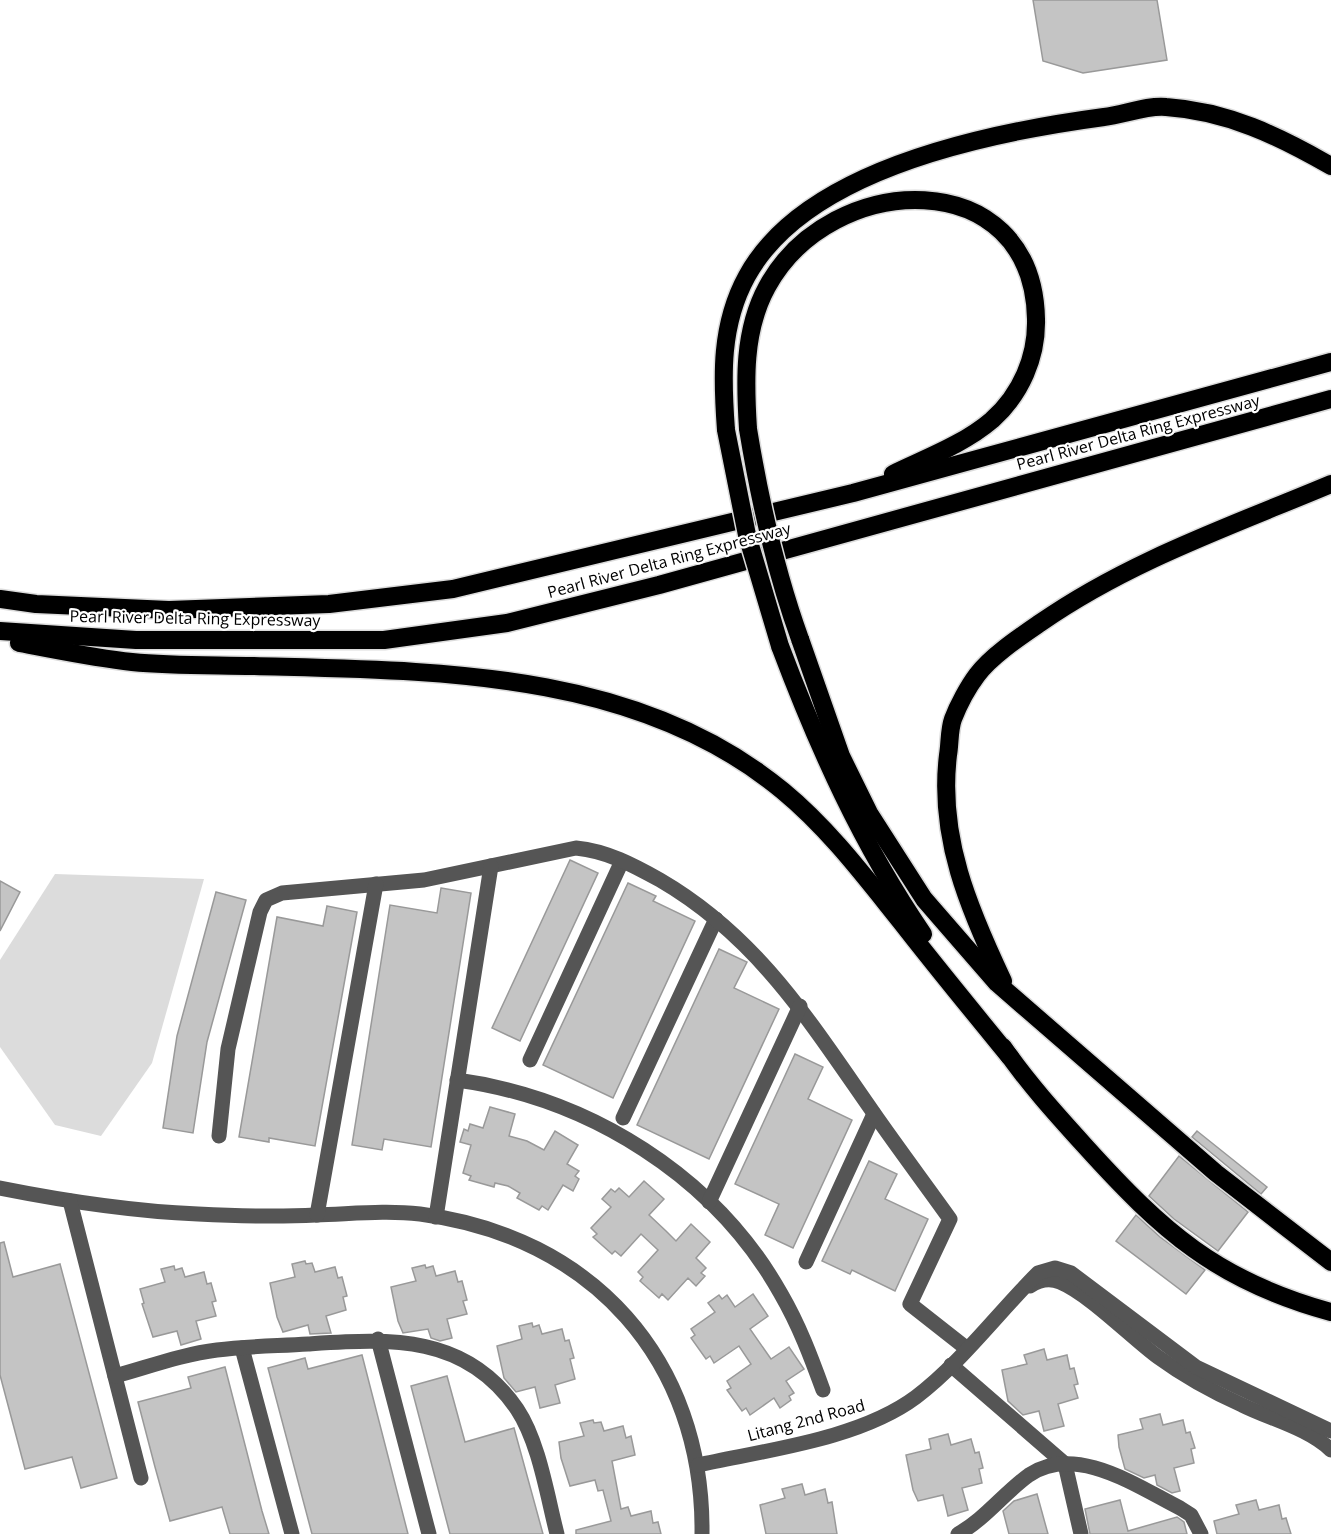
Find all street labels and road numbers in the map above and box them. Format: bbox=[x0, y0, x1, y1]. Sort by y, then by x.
street label: Pearl River Delta Ring Expressway bbox=[1014, 389, 1263, 475]
street label: Pearl River Delta Ring Expressway bbox=[545, 517, 794, 603]
street label: Pearl River Delta Ring Expressway bbox=[69, 605, 322, 631]
street label: Litang 2nd Road bbox=[745, 1394, 867, 1446]

